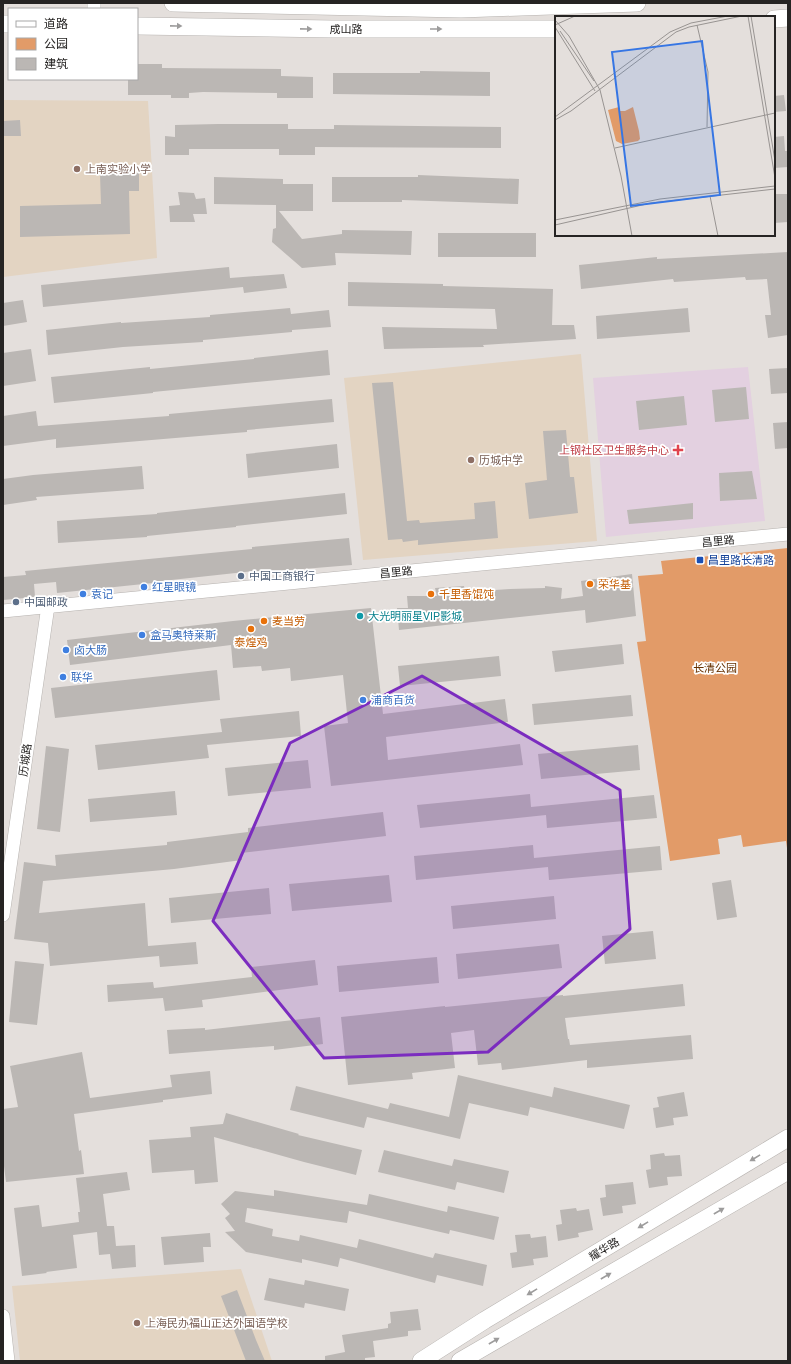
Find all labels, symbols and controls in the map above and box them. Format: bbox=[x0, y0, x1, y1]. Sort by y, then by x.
legend bbox=[8, 8, 138, 80]
inset map bbox=[555, 16, 775, 236]
text: 道路 bbox=[44, 17, 68, 31]
one-way arrow bbox=[170, 23, 183, 29]
street label: 成山路 bbox=[330, 23, 363, 36]
one-way arrow bbox=[300, 26, 313, 32]
one-way arrow bbox=[430, 26, 443, 32]
text: 公园 bbox=[44, 37, 68, 51]
text: 建筑 bbox=[44, 57, 68, 71]
place label: 上南实验小学 bbox=[85, 163, 151, 176]
marker: 上南实验小学 bbox=[72, 164, 82, 174]
place label: 上钢社区卫生服务中心 bbox=[559, 444, 669, 457]
marker: 上钢社区卫生服务中心 bbox=[672, 444, 684, 456]
place label: 历城中学 bbox=[479, 454, 523, 467]
marker: 历城中学 bbox=[466, 455, 476, 465]
street label: 昌里路 bbox=[701, 533, 735, 550]
place label: 昌里路长清路 bbox=[708, 554, 774, 567]
marker: 昌里路长清路 bbox=[695, 555, 705, 565]
street label: 昌里路 bbox=[379, 564, 413, 581]
place label: 中国工商银行 bbox=[249, 570, 315, 583]
marker: 中国工商银行 bbox=[236, 571, 246, 581]
place label: 荣华基 bbox=[598, 578, 631, 591]
marker: 荣华基 bbox=[585, 579, 595, 589]
place label: 红星眼镜 bbox=[152, 581, 196, 594]
marker: 红星眼镜 bbox=[139, 582, 149, 592]
place label: 袁记 bbox=[91, 588, 113, 601]
place label: 千里香馄饨 bbox=[439, 588, 494, 601]
marker: 袁记 bbox=[78, 589, 88, 599]
marker: 千里香馄饨 bbox=[426, 589, 436, 599]
place label: 中国邮政 bbox=[24, 596, 68, 609]
marker: 中国邮政 bbox=[11, 597, 21, 607]
place label: 大光明丽星VIP影城 bbox=[368, 610, 462, 623]
marker: 大光明丽星VIP影城 bbox=[355, 611, 365, 621]
place label: 麦当劳 bbox=[272, 615, 305, 628]
marker: 麦当劳 bbox=[259, 616, 269, 626]
marker: 泰煌鸡 bbox=[246, 624, 256, 634]
place label: 盒马奥特莱斯 bbox=[150, 629, 216, 642]
marker: 盒马奥特莱斯 bbox=[137, 630, 147, 640]
place label: 泰煌鸡 bbox=[235, 636, 268, 649]
place label: 卤大肠 bbox=[74, 644, 107, 657]
marker: 卤大肠 bbox=[61, 645, 71, 655]
park label: 长清公园 bbox=[693, 662, 737, 675]
place label: 联华 bbox=[71, 671, 93, 684]
marker: 联华 bbox=[58, 672, 68, 682]
place label: 浦商百货 bbox=[371, 694, 415, 707]
marker: 浦商百货 bbox=[358, 695, 368, 705]
street label: 历城路 bbox=[17, 743, 34, 777]
one-way arrow bbox=[750, 1154, 760, 1162]
one-way arrow bbox=[713, 1208, 725, 1215]
one-way arrow bbox=[638, 1221, 648, 1229]
street label: 耀华路 bbox=[587, 1235, 622, 1263]
one-way arrow bbox=[600, 1273, 612, 1280]
one-way arrow bbox=[526, 1289, 538, 1296]
place label: 上海民办福山正达外国语学校 bbox=[145, 1317, 288, 1330]
marker: 上海民办福山正达外国语学校 bbox=[132, 1318, 142, 1328]
one-way arrow bbox=[488, 1338, 500, 1345]

